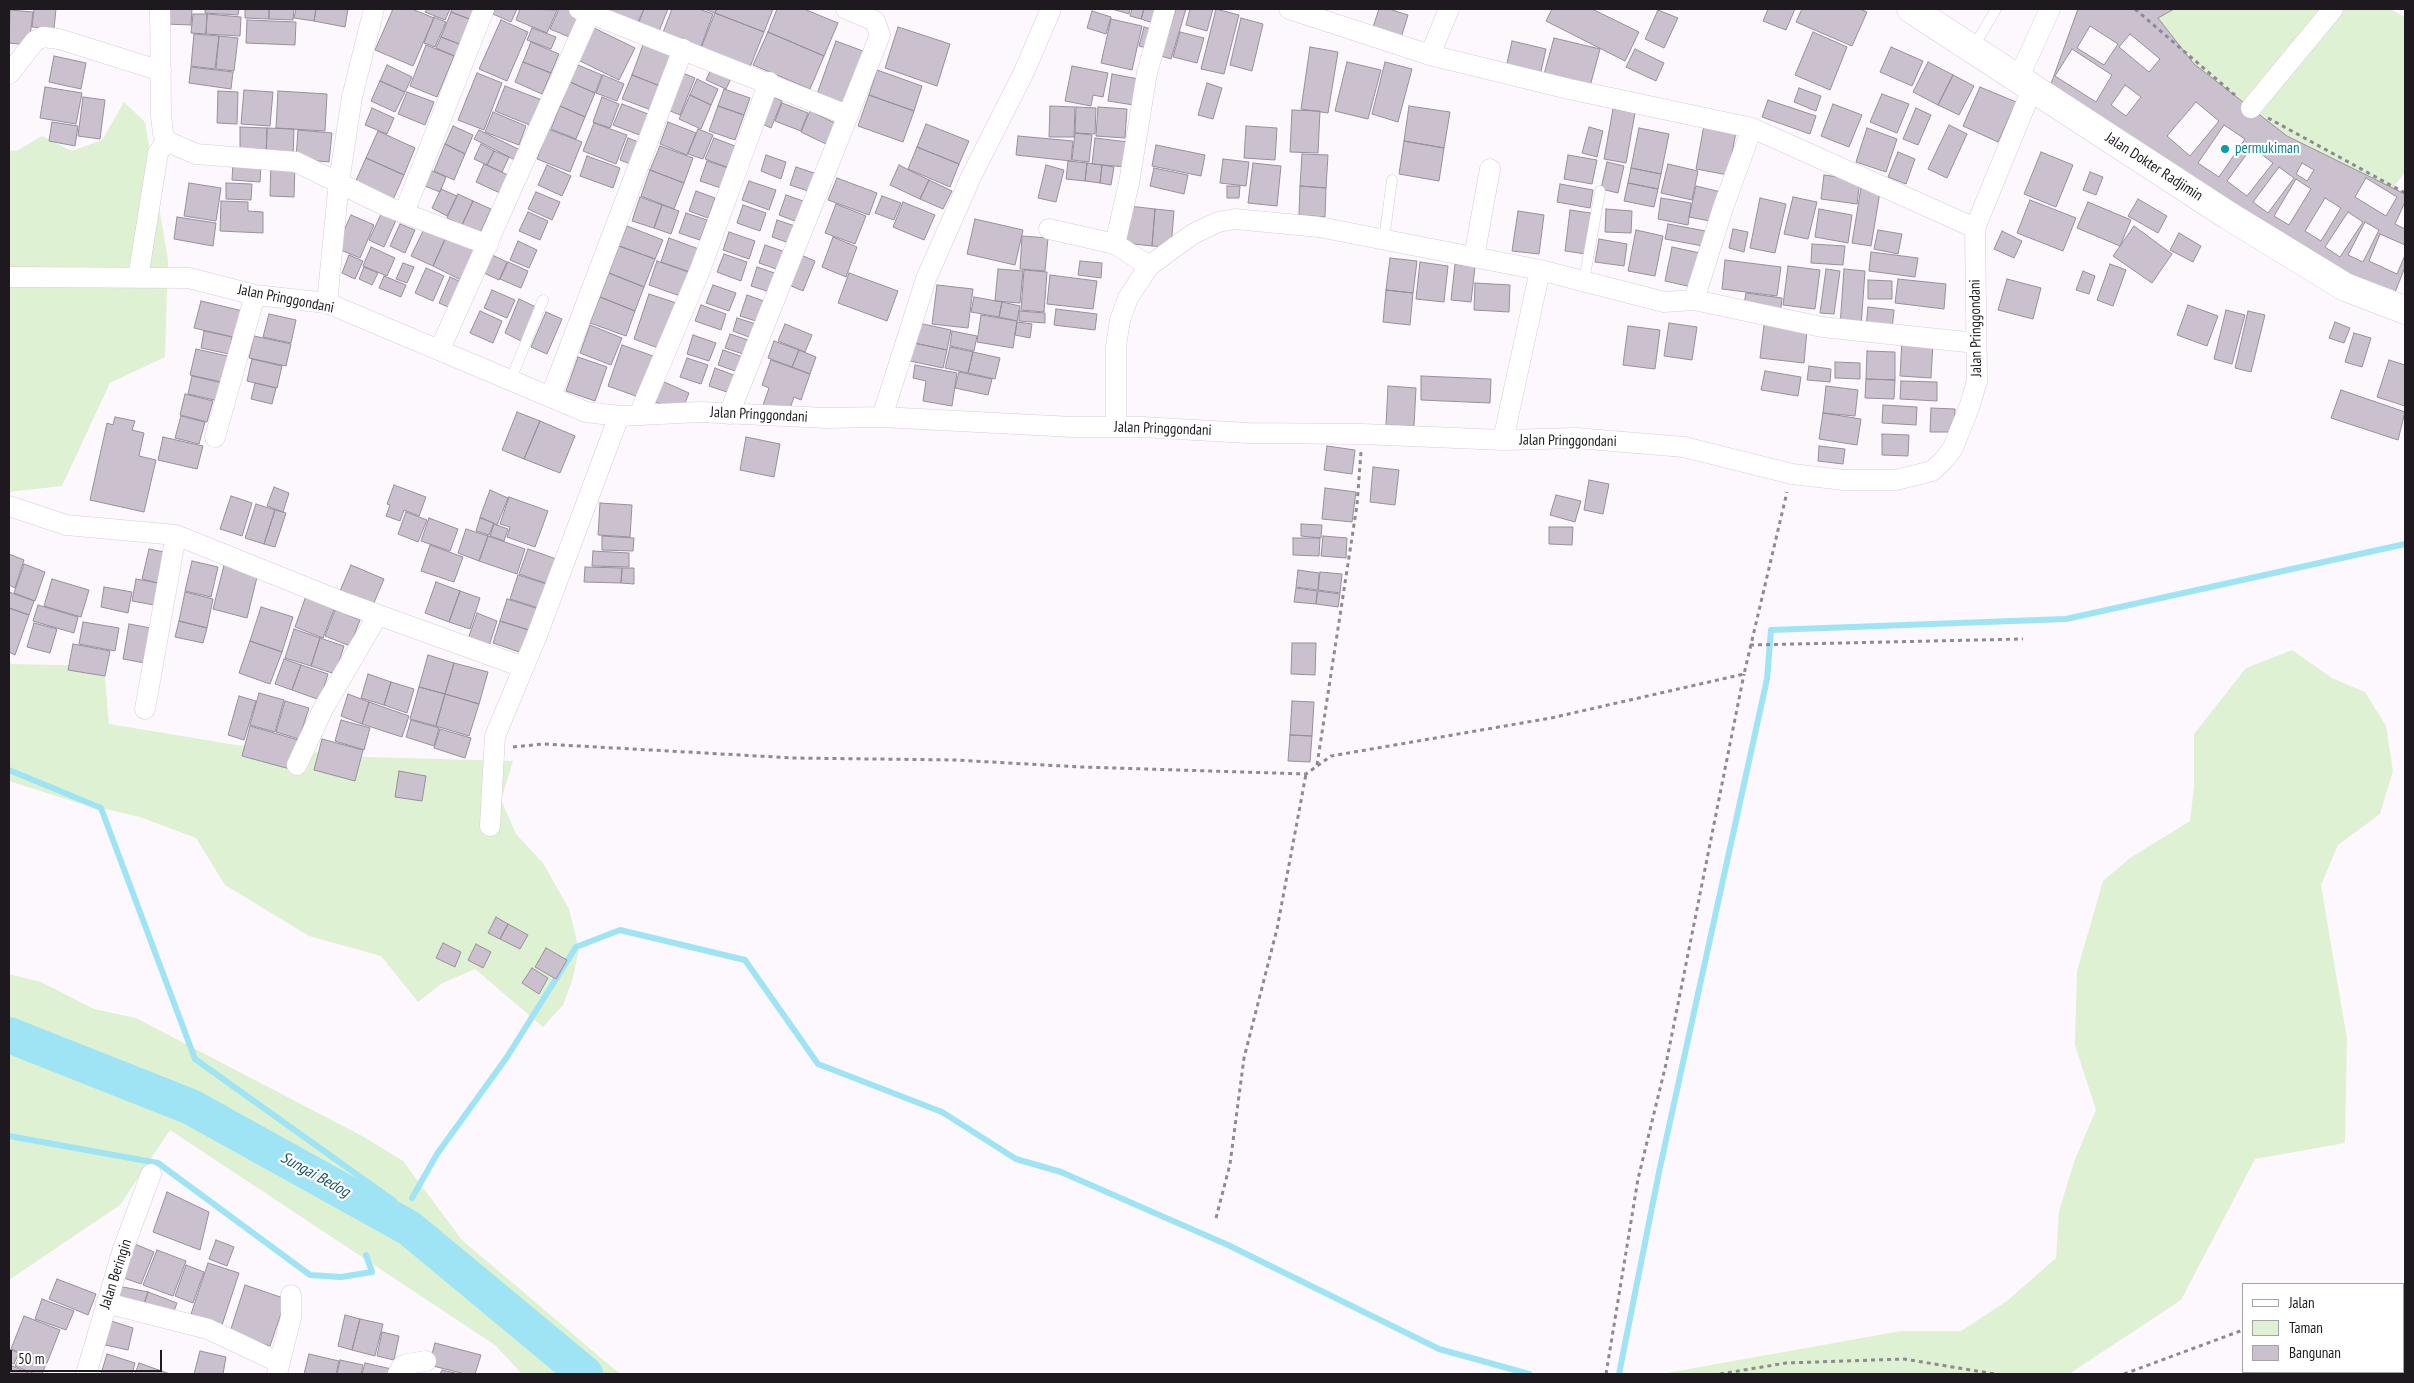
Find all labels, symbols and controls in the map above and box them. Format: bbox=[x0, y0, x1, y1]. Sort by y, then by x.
street label: Jalan Dokter Radjimin bbox=[2102, 129, 2206, 205]
place label: permukiman bbox=[2235, 140, 2300, 158]
marker: permukiman bbox=[2219, 143, 2231, 155]
street label: Jalan Pringgondani bbox=[1966, 279, 1986, 377]
street label: Jalan Pringgondani bbox=[236, 281, 336, 317]
street label: Jalan Pringgondani bbox=[710, 403, 808, 427]
street label: Jalan Pringgondani bbox=[1114, 418, 1212, 440]
street label: Jalan Pringgondani bbox=[1519, 431, 1617, 451]
water label: Sungai Bedog bbox=[277, 1148, 353, 1202]
street label: Jalan Beringin bbox=[96, 1237, 136, 1311]
legend bbox=[2242, 1283, 2404, 1373]
text: Jalan bbox=[2289, 1293, 2315, 1312]
text: Taman bbox=[2289, 1318, 2323, 1337]
scale bar bbox=[12, 1340, 165, 1372]
text: Bangunan bbox=[2289, 1343, 2341, 1362]
text: 50 m bbox=[18, 1349, 44, 1368]

